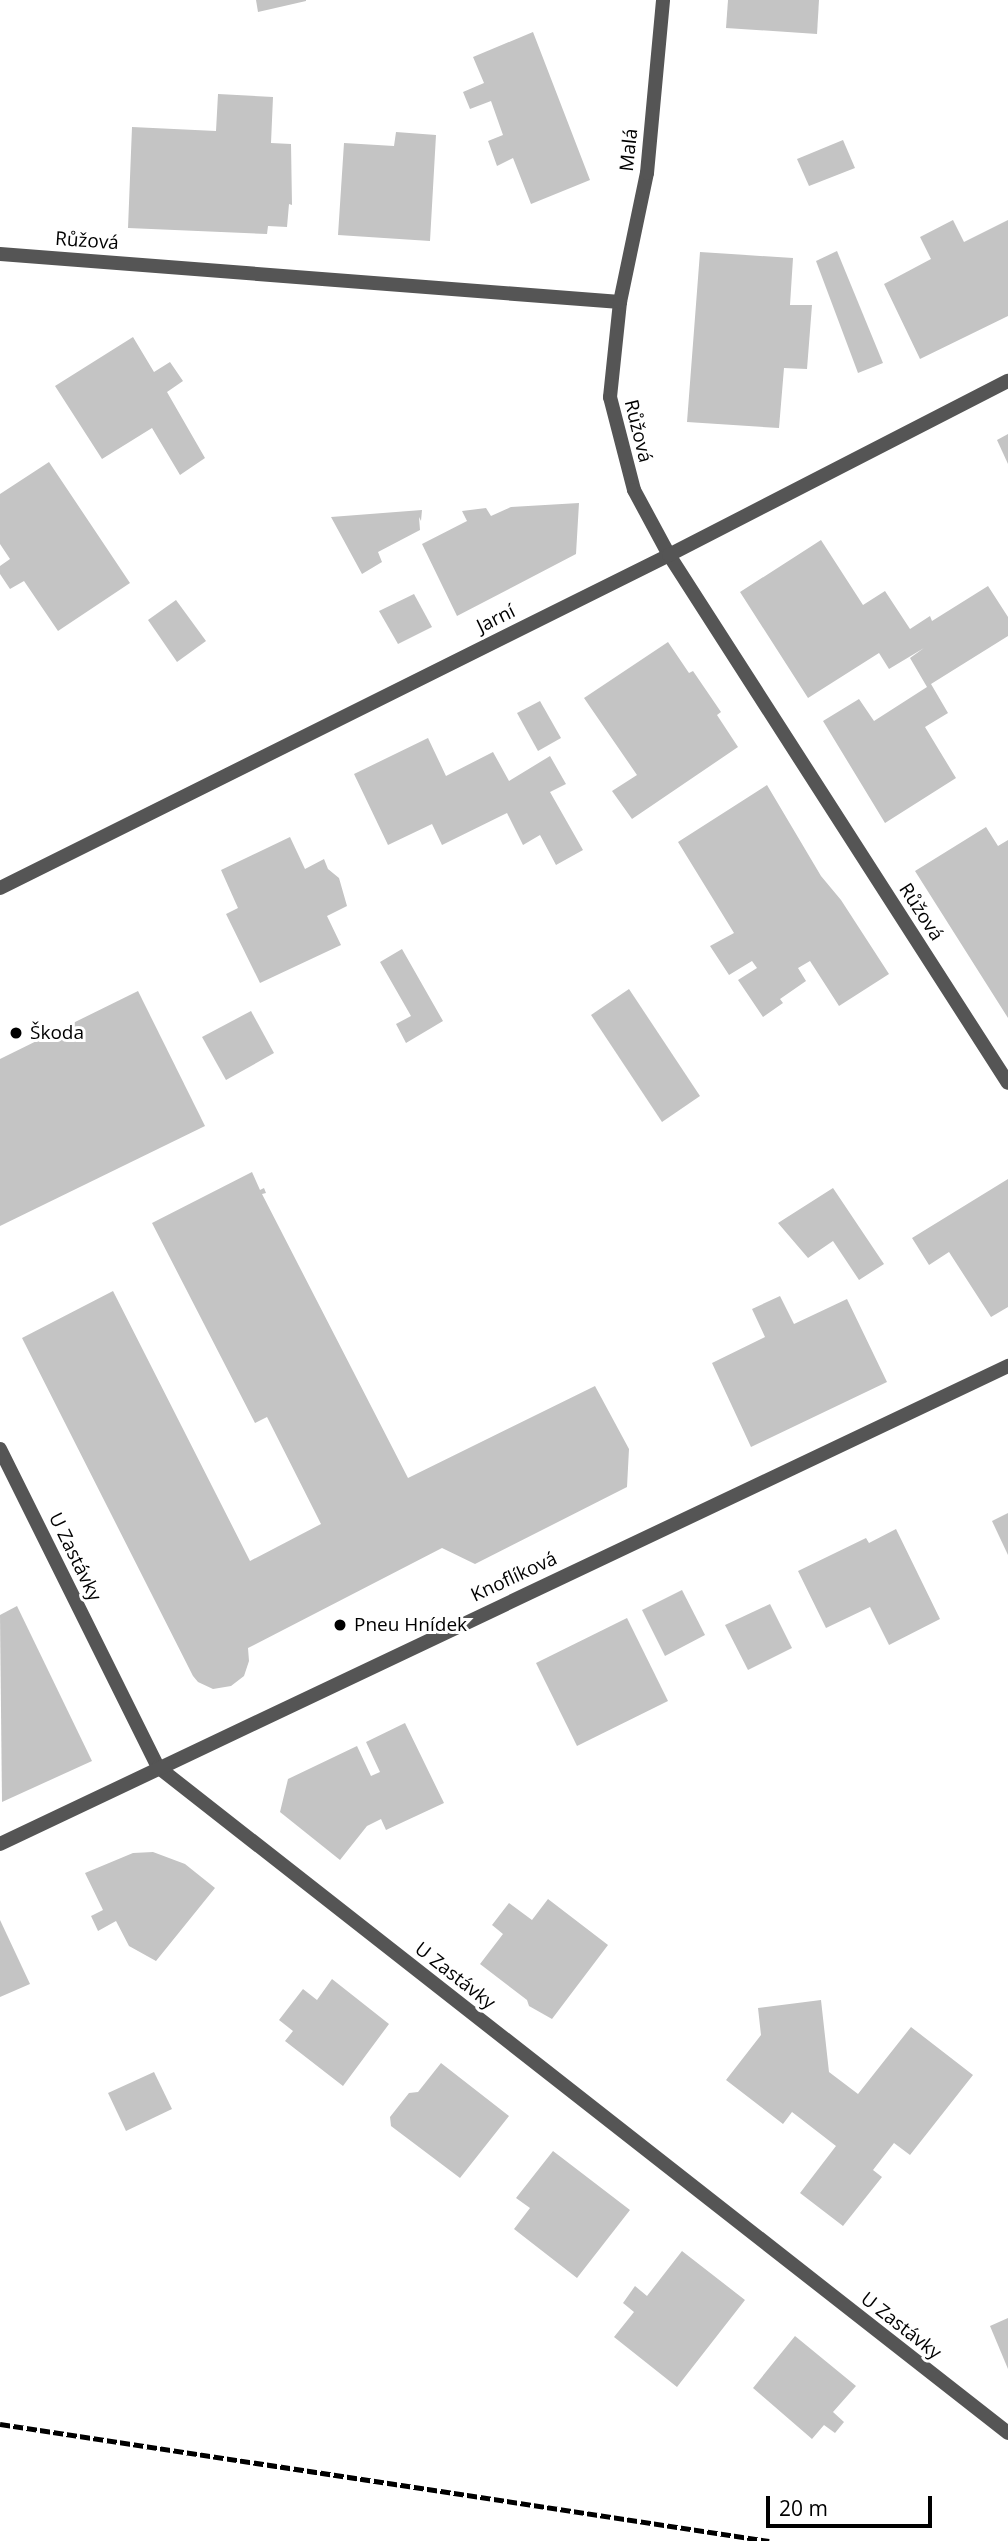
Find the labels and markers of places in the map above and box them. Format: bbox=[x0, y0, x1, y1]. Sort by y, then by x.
place label: Škoda bbox=[30, 1022, 84, 1044]
marker: Škoda bbox=[8, 1025, 24, 1041]
place label: Pneu Hnídek bbox=[354, 1614, 467, 1636]
marker: Pneu Hnídek bbox=[332, 1617, 348, 1633]

